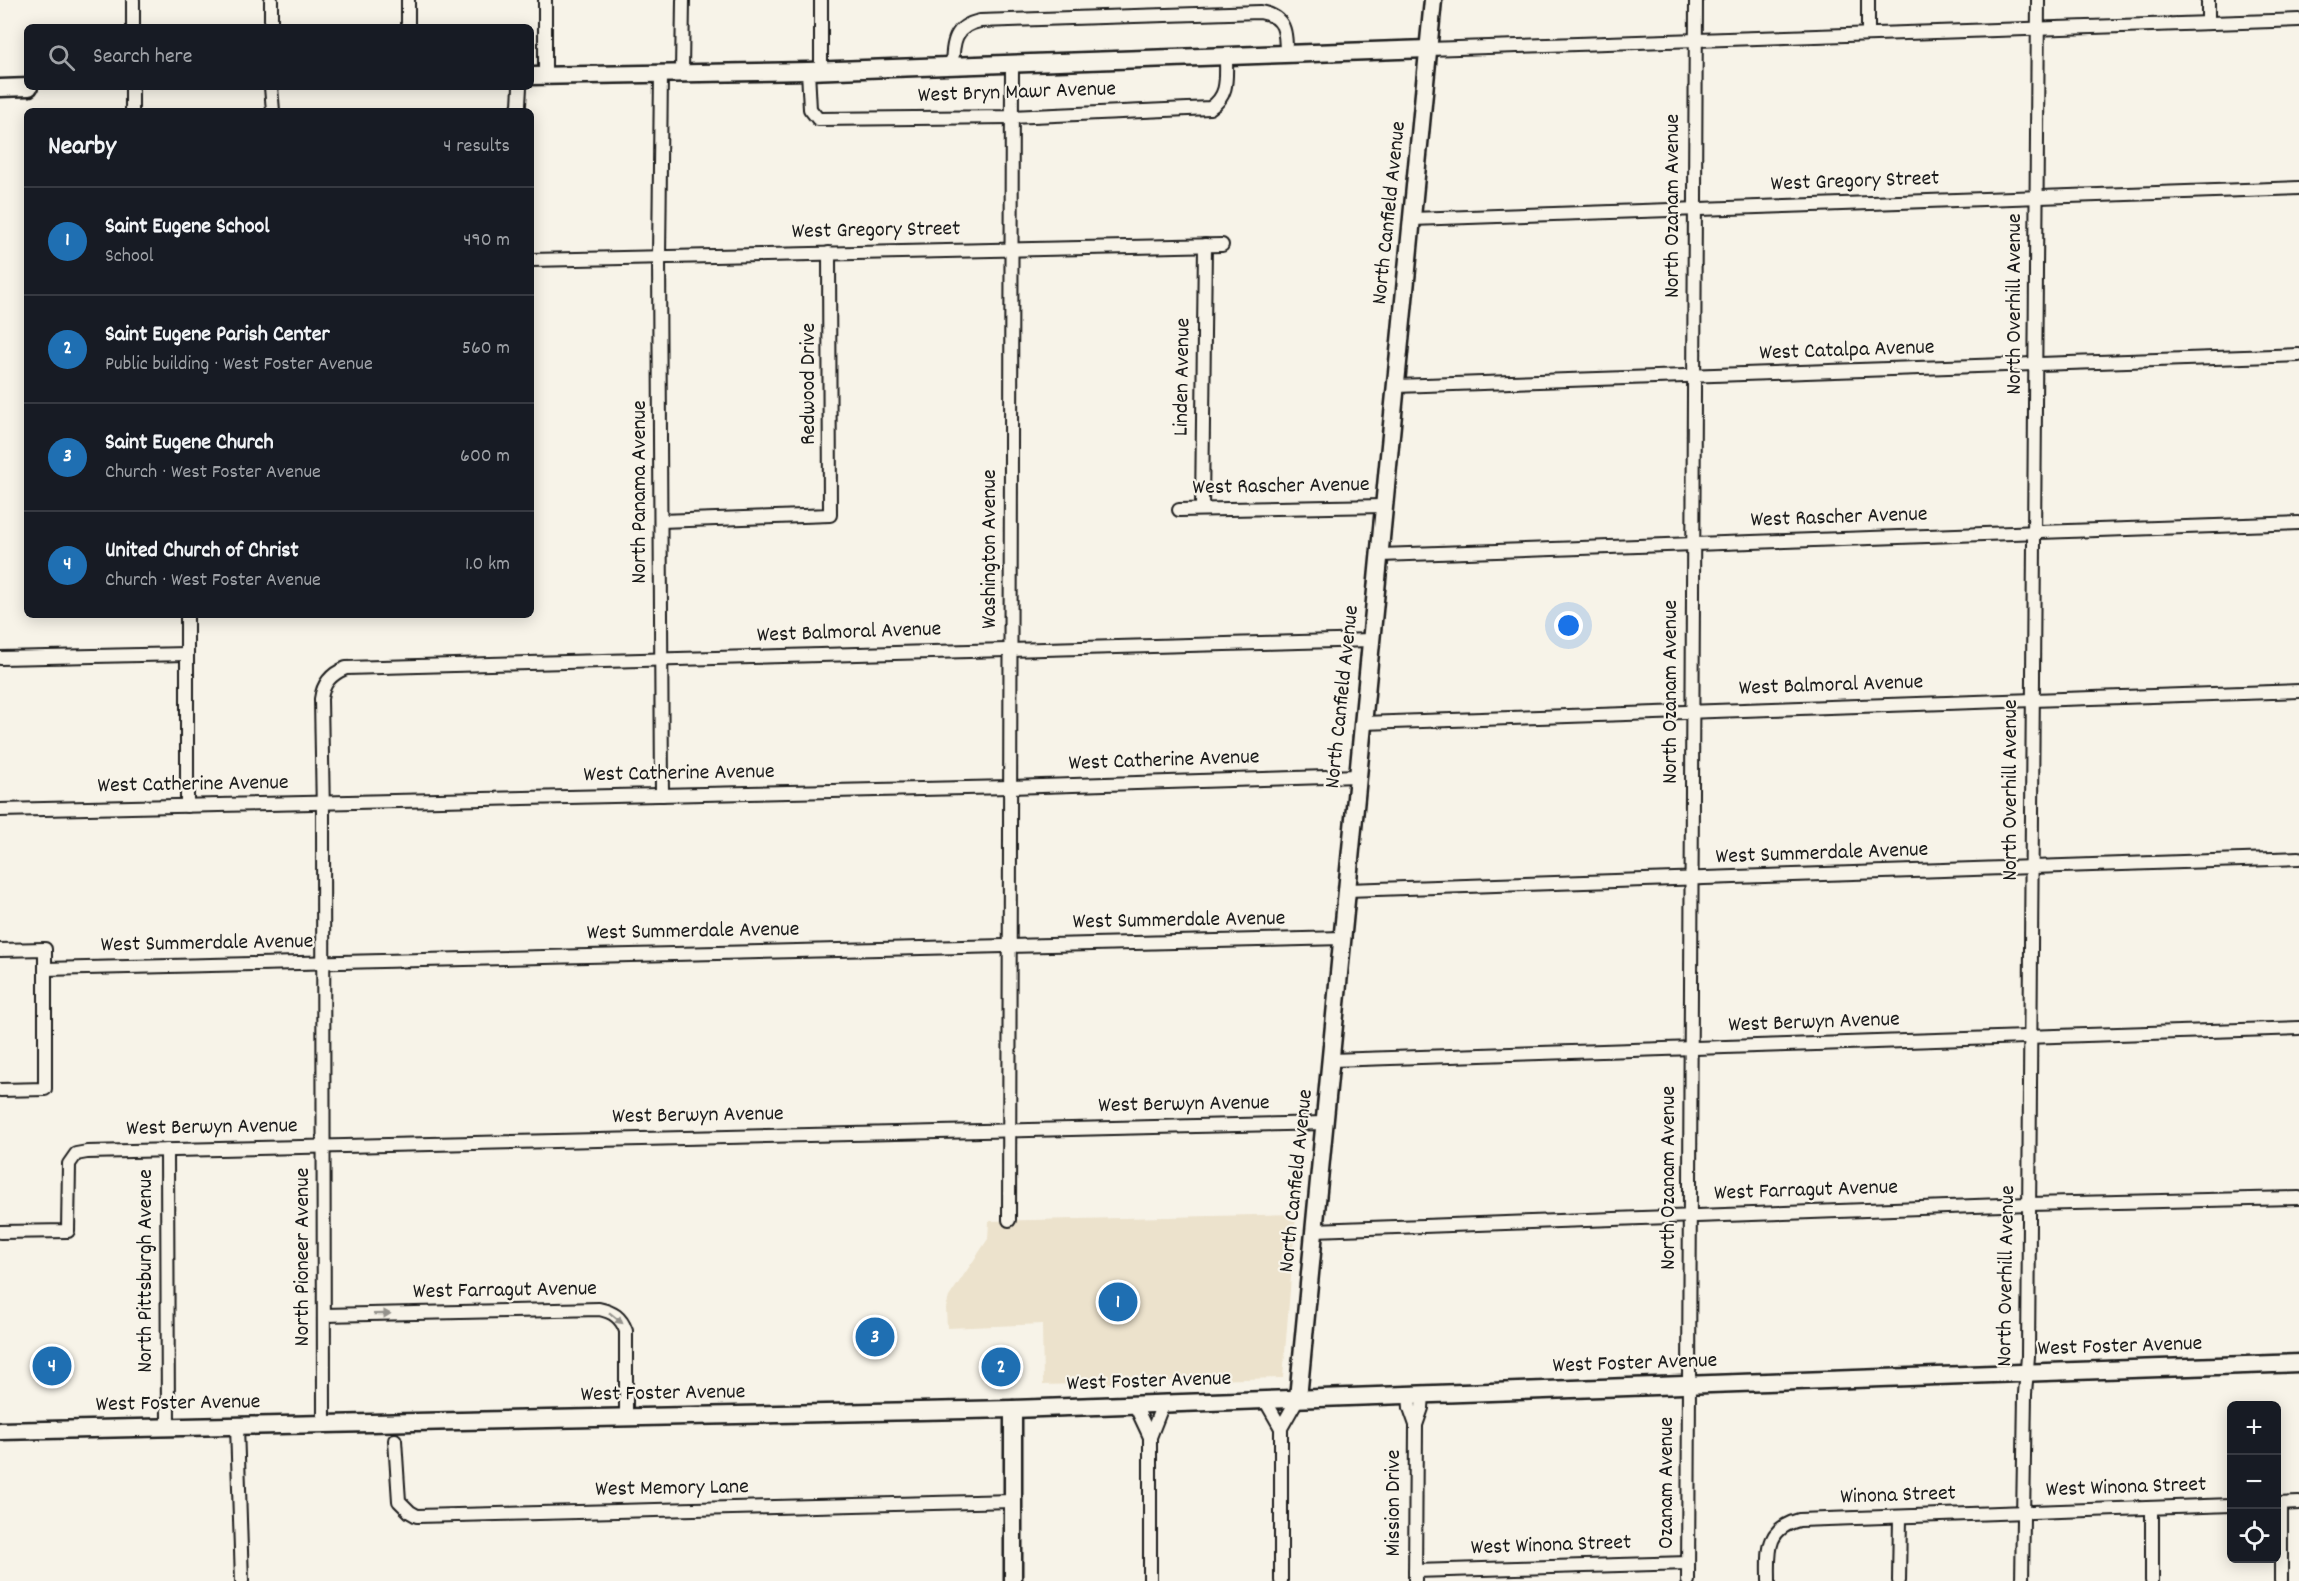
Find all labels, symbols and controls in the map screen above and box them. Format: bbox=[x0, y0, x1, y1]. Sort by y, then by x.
search box bbox=[24, 24, 534, 90]
icon: search bbox=[45, 41, 78, 74]
text: Search here bbox=[93, 42, 192, 73]
street label: West Bryn Mawr Avenue bbox=[917, 74, 1117, 112]
street label: North Ozanam Avenue bbox=[1658, 114, 1689, 298]
street label: North Canfield Avenue bbox=[1365, 120, 1415, 306]
text: Nearby bbox=[48, 129, 116, 166]
text: 4 results bbox=[443, 133, 510, 161]
street label: West Gregory Street bbox=[1770, 164, 1940, 200]
text: Saint Eugene School bbox=[105, 212, 269, 243]
street label: North Overhill Avenue bbox=[2000, 213, 2031, 395]
street label: West Gregory Street bbox=[791, 214, 961, 248]
text: 1 bbox=[65, 227, 70, 255]
text: 490 m bbox=[463, 227, 510, 255]
text: School bbox=[105, 243, 154, 271]
street label: Linden Avenue bbox=[1166, 317, 1200, 437]
text: Saint Eugene Parish Center bbox=[105, 320, 330, 351]
street label: Redwood Drive bbox=[794, 323, 825, 445]
street label: West Catalpa Avenue bbox=[1759, 332, 1935, 370]
text: 2 bbox=[63, 335, 72, 363]
text: 560 m bbox=[462, 335, 510, 363]
text: Public building · West Foster Avenue bbox=[105, 351, 373, 379]
street label: North Panama Avenue bbox=[625, 400, 656, 584]
text: Saint Eugene Church bbox=[105, 428, 274, 459]
text: 3 bbox=[63, 443, 72, 471]
text: 600 m bbox=[460, 443, 510, 471]
text: Church · West Foster Avenue bbox=[105, 459, 321, 487]
street label: Washington Avenue bbox=[975, 469, 1006, 629]
street label: West Rascher Avenue bbox=[1192, 470, 1370, 504]
street label: West Rascher Avenue bbox=[1750, 499, 1928, 537]
text: United Church of Christ bbox=[105, 536, 299, 567]
text: 4 bbox=[63, 551, 72, 579]
text: 1.0 km bbox=[465, 551, 510, 579]
text: Church · West Foster Avenue bbox=[105, 567, 321, 595]
street label: North Ozanam Avenue bbox=[1656, 600, 1687, 784]
street label: North Canfield Avenue bbox=[1318, 604, 1368, 790]
your location bbox=[1554, 611, 1583, 640]
street label: West Balmoral Avenue bbox=[756, 614, 942, 652]
street label: West Balmoral Avenue bbox=[1738, 667, 1924, 705]
street label: North Overhill Avenue bbox=[1996, 699, 2027, 881]
street label: West Catherine Avenue bbox=[1068, 742, 1260, 780]
street label: West Catherine Avenue bbox=[583, 757, 775, 791]
street label: West Catherine Avenue bbox=[97, 768, 289, 802]
street label: West Summerdale Avenue bbox=[1715, 835, 1929, 873]
street label: West Summerdale Avenue bbox=[1072, 904, 1286, 938]
street label: West Summerdale Avenue bbox=[586, 915, 800, 949]
street label: West Summerdale Avenue bbox=[100, 927, 314, 961]
street label: West Berwyn Avenue bbox=[1728, 1005, 1900, 1041]
street label: North Ozanam Avenue bbox=[1654, 1086, 1685, 1270]
street label: West Berwyn Avenue bbox=[1098, 1088, 1270, 1122]
street label: North Canfield Avenue bbox=[1272, 1088, 1322, 1274]
street label: West Berwyn Avenue bbox=[612, 1099, 784, 1133]
street label: West Berwyn Avenue bbox=[126, 1111, 298, 1145]
street label: North Pioneer Avenue bbox=[288, 1168, 319, 1346]
street label: North Pittsburgh Avenue bbox=[131, 1169, 162, 1373]
street label: West Farragut Avenue bbox=[1714, 1172, 1898, 1210]
street label: North Overhill Avenue bbox=[1990, 1185, 2024, 1367]
street label: West Farragut Avenue bbox=[413, 1274, 597, 1308]
pin: 1 bbox=[1098, 1280, 1138, 1324]
one-way arrow bbox=[373, 1309, 392, 1319]
one-way arrow bbox=[608, 1311, 624, 1324]
pin: 3 bbox=[856, 1314, 894, 1360]
street label: West Foster Avenue bbox=[2037, 1329, 2203, 1365]
pin: 4 bbox=[32, 1344, 72, 1388]
pin: 2 bbox=[982, 1344, 1020, 1390]
street label: West Foster Avenue bbox=[1552, 1346, 1718, 1382]
street label: West Foster Avenue bbox=[1066, 1364, 1232, 1400]
street label: West Foster Avenue bbox=[580, 1377, 746, 1411]
street label: West Foster Avenue bbox=[95, 1387, 261, 1421]
map controls bbox=[2227, 1401, 2281, 1563]
button: + bbox=[2227, 1401, 2281, 1455]
street label: Ozanam Avenue bbox=[1652, 1417, 1683, 1549]
street label: Mission Drive bbox=[1379, 1450, 1410, 1556]
button: − bbox=[2227, 1455, 2281, 1509]
street label: West Winona Street bbox=[2045, 1470, 2207, 1506]
street label: West Memory Lane bbox=[595, 1472, 749, 1506]
street label: Winona Street bbox=[1840, 1478, 1956, 1514]
button: locate bbox=[2227, 1509, 2281, 1563]
street label: West Winona Street bbox=[1470, 1528, 1632, 1564]

